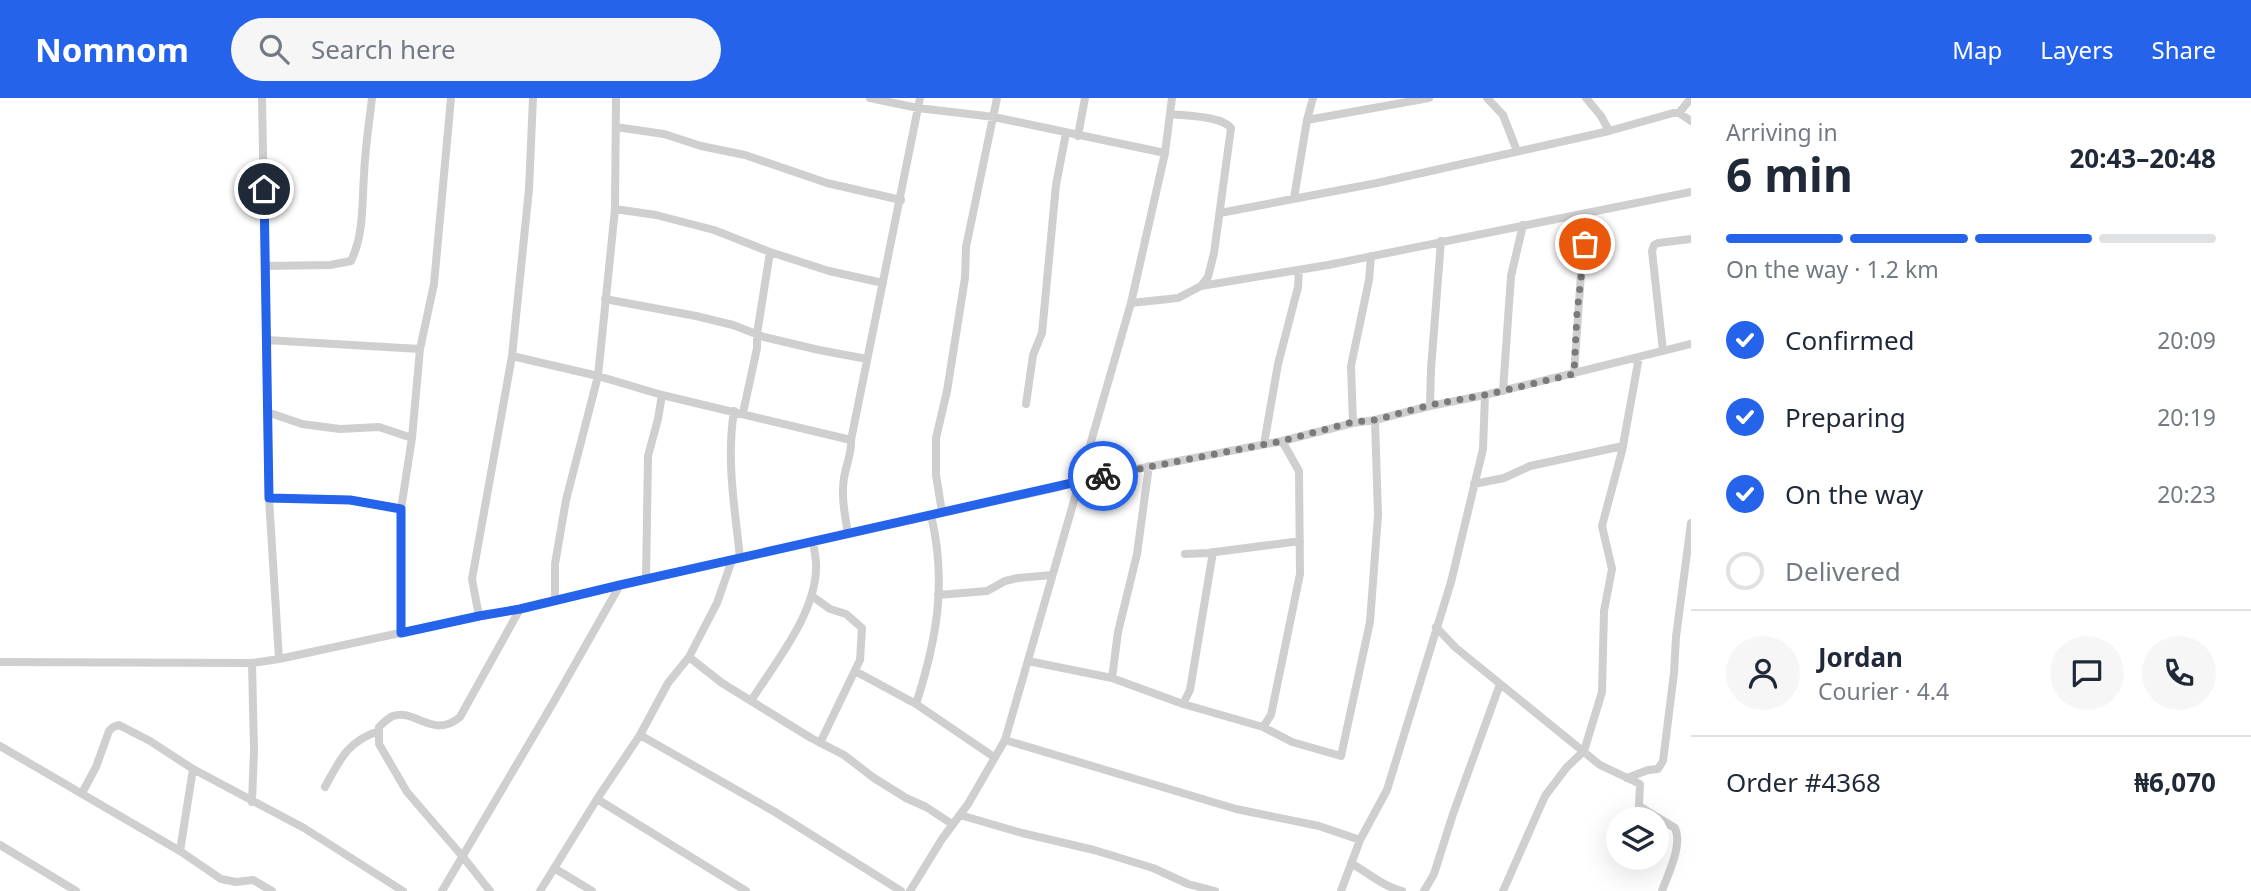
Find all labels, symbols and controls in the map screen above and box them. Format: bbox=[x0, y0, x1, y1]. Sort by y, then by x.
search box bbox=[231, 18, 721, 81]
text: Nomnom bbox=[35, 27, 189, 72]
icon: search bbox=[255, 30, 293, 68]
text: Search here bbox=[311, 31, 456, 67]
text: Map bbox=[1952, 33, 2002, 66]
text: Layers bbox=[2040, 33, 2114, 66]
text: Share bbox=[2152, 33, 2216, 66]
text: Arriving in bbox=[1726, 116, 1838, 148]
text: 20:43–20:48 bbox=[2069, 140, 2216, 176]
text: 6 min bbox=[1726, 143, 1853, 205]
pin bbox=[234, 159, 294, 219]
icon: home bbox=[245, 170, 283, 208]
pin bbox=[1555, 214, 1615, 274]
icon: bag bbox=[1566, 225, 1604, 263]
text: On the way · 1.2 km bbox=[1726, 253, 1939, 285]
icon: check bbox=[1726, 321, 1764, 359]
text: Confirmed bbox=[1785, 322, 1915, 358]
text: 20:09 bbox=[2157, 324, 2216, 356]
icon: check bbox=[1726, 398, 1764, 436]
text: Preparing bbox=[1785, 399, 1906, 435]
text: 20:19 bbox=[2157, 401, 2216, 433]
courier bbox=[1068, 441, 1138, 511]
icon: bike bbox=[1084, 457, 1122, 495]
icon: check bbox=[1726, 475, 1764, 513]
text: On the way bbox=[1785, 476, 1923, 512]
text: 20:23 bbox=[2157, 478, 2216, 510]
text: Delivered bbox=[1785, 553, 1901, 589]
button: person bbox=[1726, 636, 1800, 710]
button: chat bbox=[2050, 636, 2124, 710]
button: phone bbox=[2142, 636, 2216, 710]
text: Jordan bbox=[1818, 639, 1903, 675]
text: Courier · 4.4 bbox=[1818, 675, 1949, 707]
text: Order #4368 bbox=[1726, 764, 1881, 800]
text: ₦6,070 bbox=[2134, 764, 2216, 800]
map controls bbox=[1606, 807, 1669, 870]
button: layers bbox=[1606, 807, 1669, 870]

